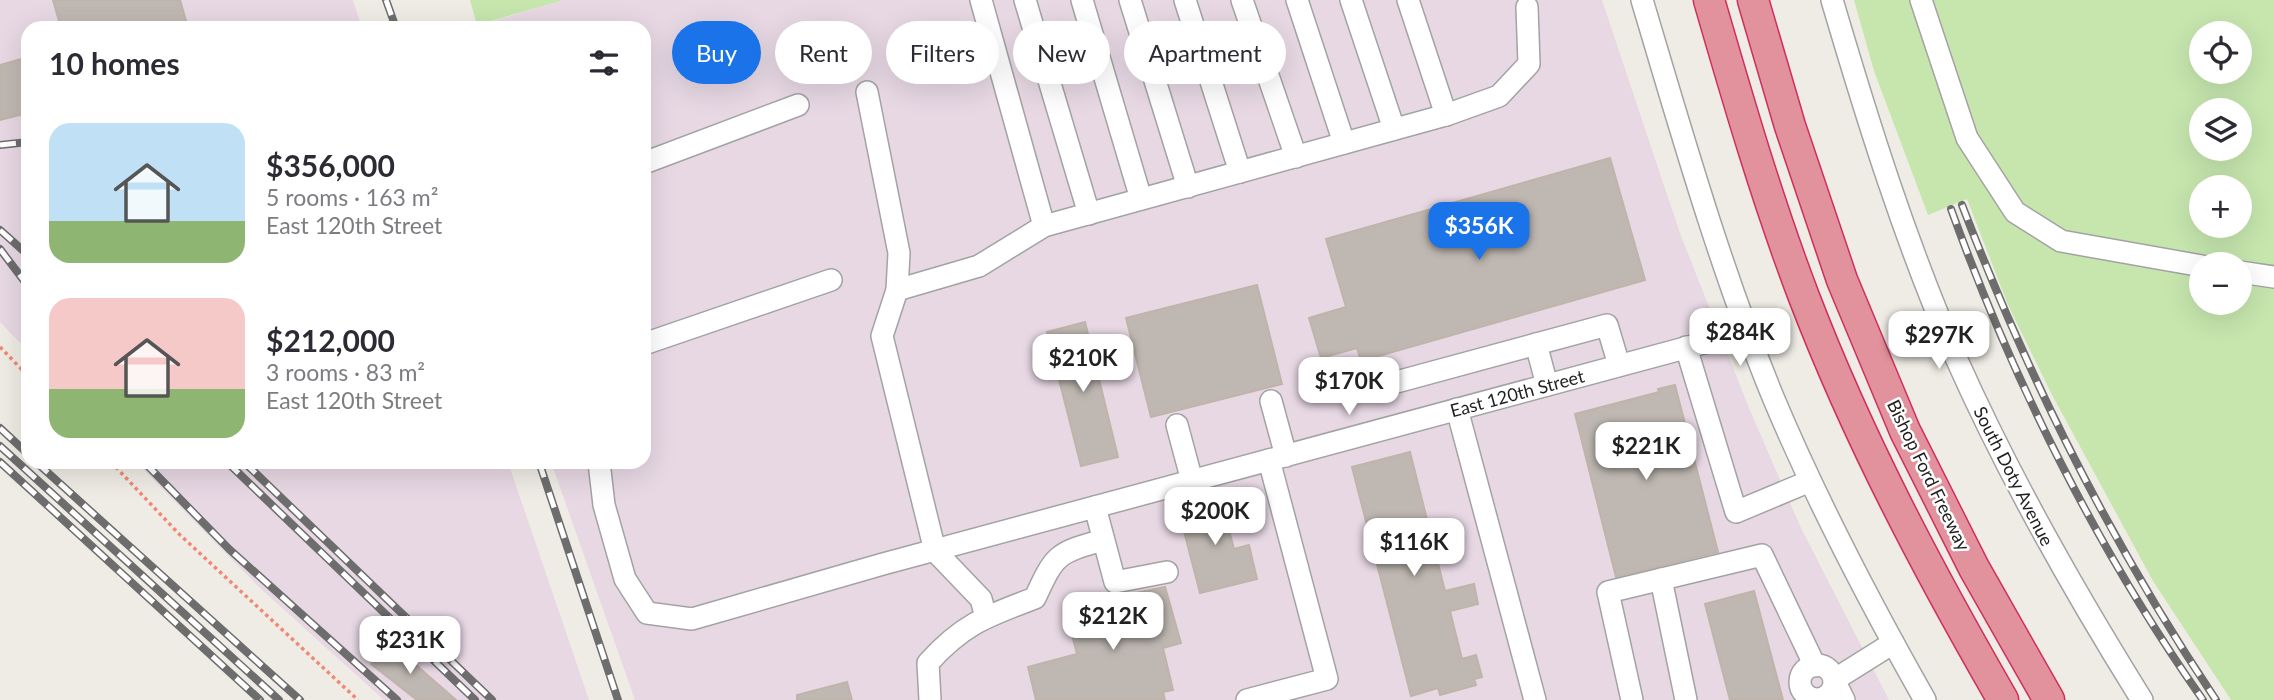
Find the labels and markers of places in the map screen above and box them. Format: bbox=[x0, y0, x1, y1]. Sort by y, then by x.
pin: $356K bbox=[1430, 202, 1528, 262]
pin: $284K bbox=[1691, 308, 1789, 368]
pin: $297K bbox=[1890, 312, 1988, 371]
pin: $210K bbox=[1034, 334, 1132, 394]
pin: $170K bbox=[1300, 358, 1398, 417]
pin: $221K bbox=[1597, 422, 1695, 482]
pin: $200K bbox=[1166, 488, 1264, 547]
pin: $116K bbox=[1365, 518, 1463, 578]
pin: $212K bbox=[1064, 592, 1162, 652]
pin: $231K bbox=[361, 616, 459, 676]

